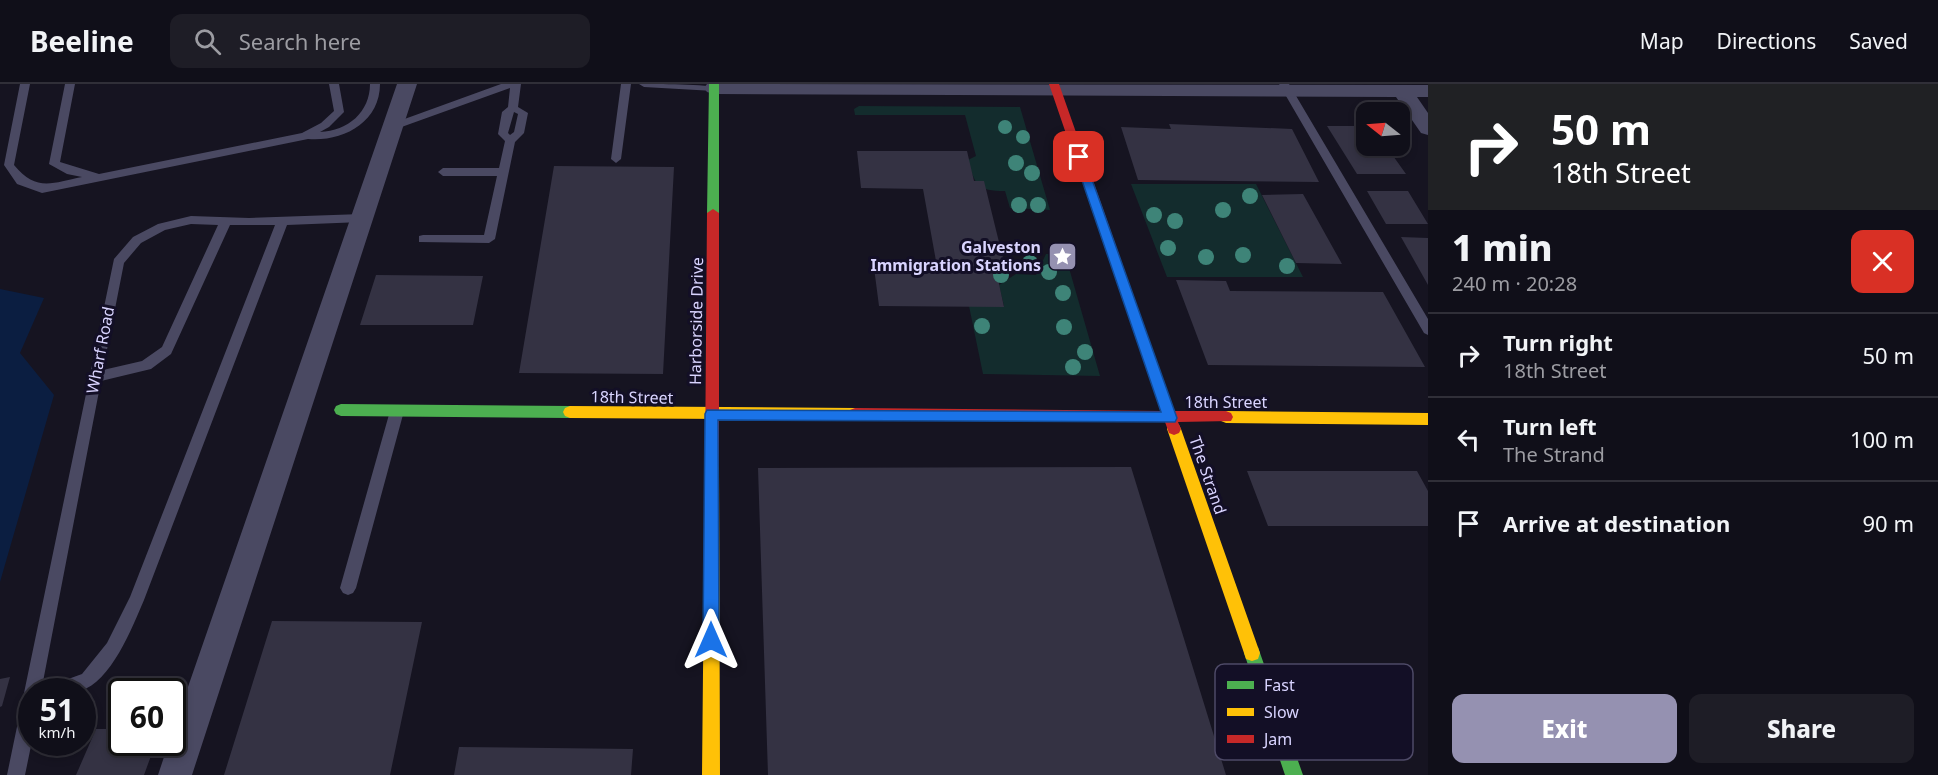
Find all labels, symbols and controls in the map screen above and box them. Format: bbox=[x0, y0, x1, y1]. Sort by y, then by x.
search box bbox=[170, 14, 590, 68]
text: Beeline bbox=[30, 22, 134, 60]
icon: search bbox=[191, 25, 224, 58]
text: Search here bbox=[239, 26, 361, 56]
text: Map bbox=[1640, 27, 1684, 55]
text: Directions bbox=[1717, 27, 1816, 55]
text: Saved bbox=[1849, 27, 1908, 55]
text: 50 m bbox=[1551, 100, 1651, 157]
north arrow bbox=[1356, 102, 1410, 156]
map controls bbox=[1356, 102, 1410, 156]
icon: right bbox=[1452, 108, 1530, 186]
pin bbox=[1053, 131, 1104, 182]
icon: arrive bbox=[1062, 140, 1095, 173]
text: 18th Street bbox=[1551, 154, 1691, 191]
text: 1 min bbox=[1452, 223, 1553, 272]
button: close bbox=[1851, 230, 1914, 293]
place label: Galveston Immigration Stations bbox=[870, 236, 1041, 276]
place icon: Galveston Immigration Stations bbox=[1046, 240, 1078, 272]
street label: Harborside Drive bbox=[684, 257, 708, 385]
text: 240 m · 20:28 bbox=[1452, 270, 1577, 297]
street label: Wharf Road bbox=[81, 304, 119, 396]
text: Turn right bbox=[1503, 327, 1613, 357]
icon: right bbox=[1452, 339, 1485, 372]
text: 50 m bbox=[1863, 340, 1914, 370]
text: 18th Street bbox=[1503, 357, 1607, 384]
street label: 18th Street bbox=[590, 385, 674, 409]
street label: 18th Street bbox=[1185, 391, 1268, 413]
text: Turn left bbox=[1503, 411, 1597, 441]
icon: left bbox=[1452, 423, 1485, 456]
text: 100 m bbox=[1850, 424, 1914, 454]
street label: The Strand bbox=[1184, 433, 1232, 517]
text: The Strand bbox=[1503, 441, 1605, 468]
icon: arrive bbox=[1452, 507, 1485, 540]
text: Arrive at destination bbox=[1503, 508, 1730, 538]
text: 90 m bbox=[1863, 508, 1914, 538]
position arrow bbox=[679, 608, 743, 672]
legend bbox=[1215, 664, 1413, 760]
text: Fast bbox=[1264, 674, 1295, 696]
speed limit sign: 60 bbox=[108, 678, 186, 756]
text: 51 bbox=[40, 689, 74, 730]
button: Exit bbox=[1452, 694, 1677, 763]
button: Share bbox=[1689, 694, 1914, 763]
text: Slow bbox=[1264, 701, 1299, 723]
text: km/h bbox=[39, 722, 75, 742]
text: Jam bbox=[1262, 728, 1292, 750]

